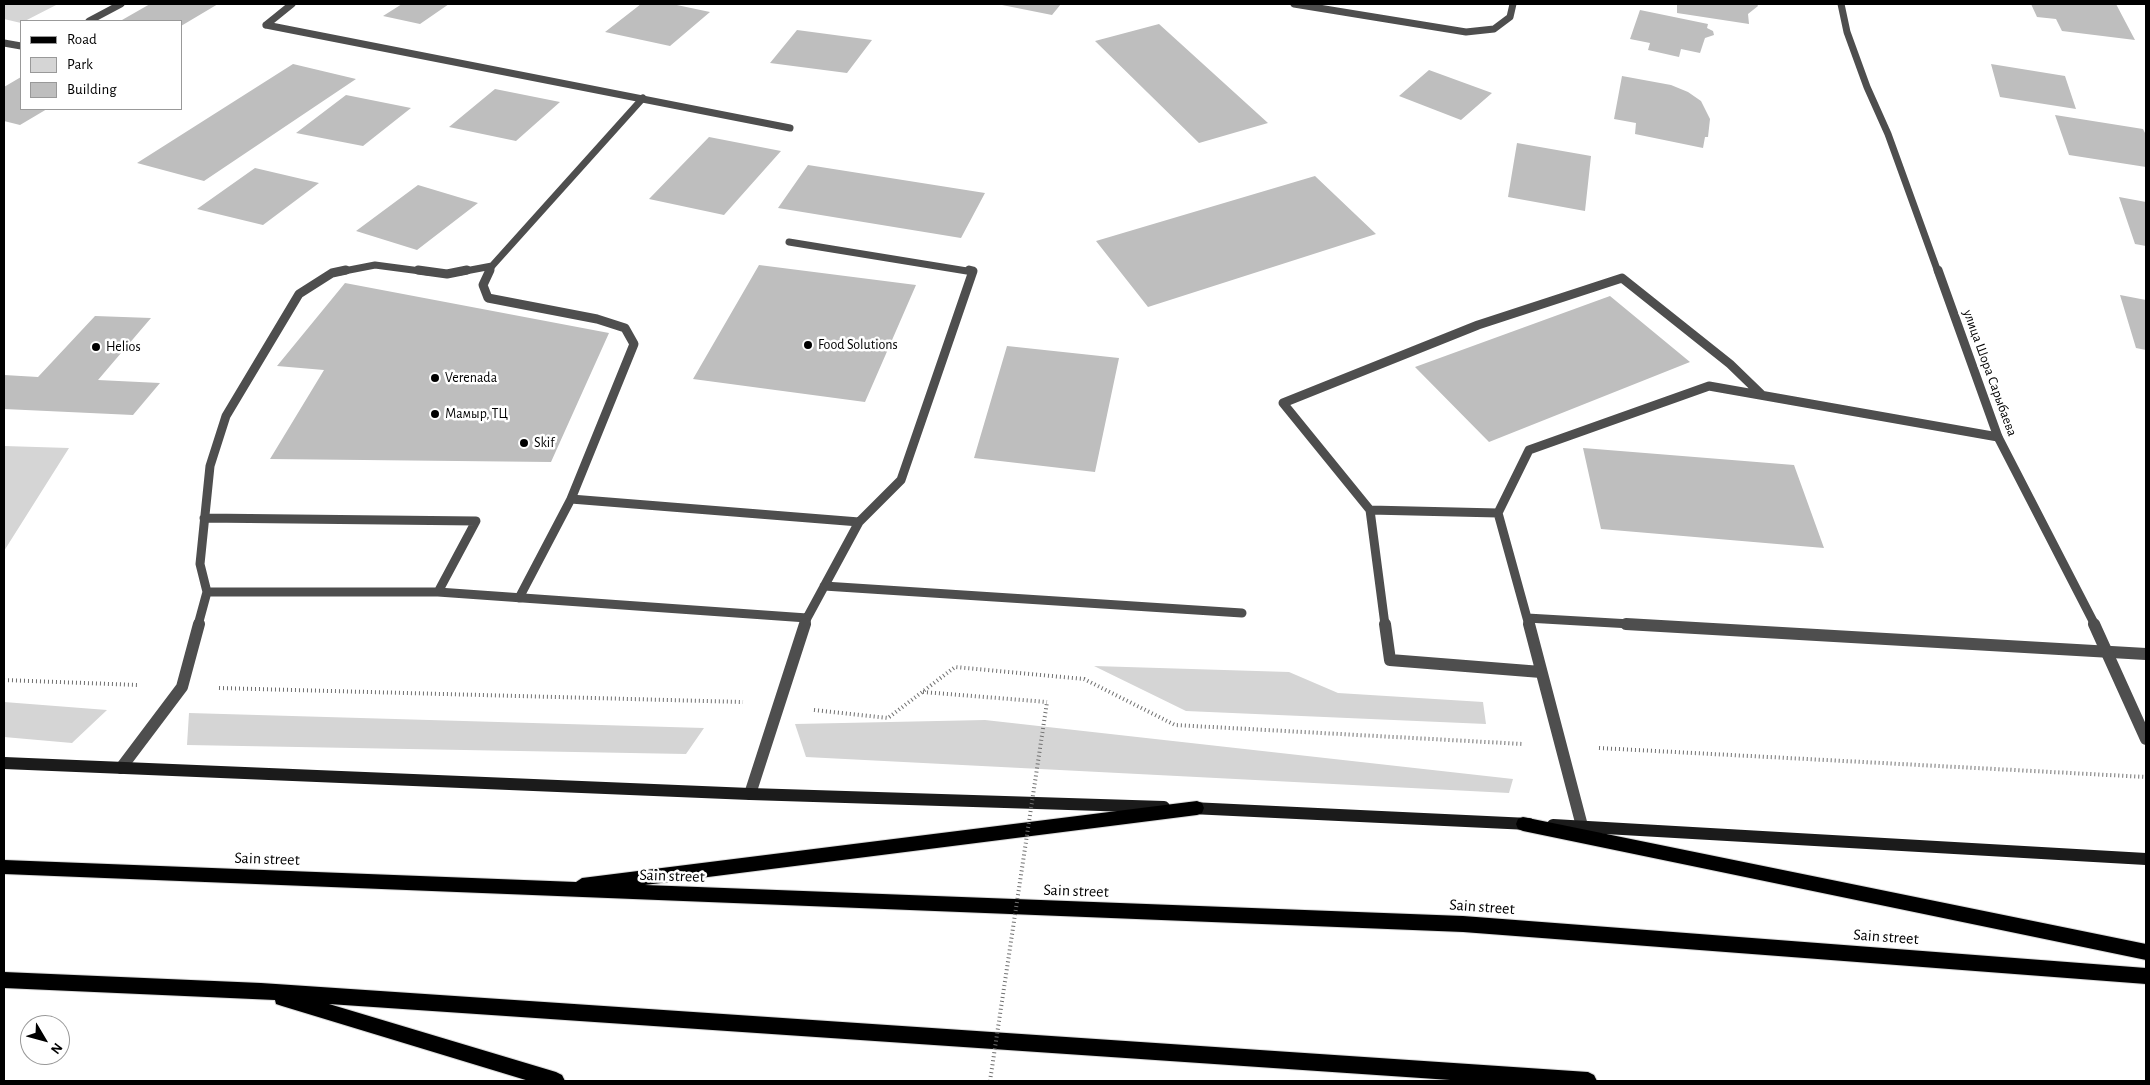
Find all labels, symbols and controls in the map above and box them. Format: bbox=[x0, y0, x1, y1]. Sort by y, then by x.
legend bbox=[20, 20, 182, 110]
text: Road bbox=[67, 32, 97, 47]
text: Park bbox=[67, 57, 93, 72]
text: Building bbox=[67, 82, 117, 97]
street label: улица Шора Сарыбаева bbox=[1959, 307, 2021, 439]
place label: Food Solutions bbox=[818, 337, 898, 353]
place label: Helios bbox=[106, 339, 141, 355]
marker: Food Solutions bbox=[802, 339, 814, 351]
marker: Helios bbox=[90, 341, 102, 353]
place label: Verenada bbox=[445, 370, 497, 386]
marker: Verenada bbox=[429, 372, 441, 384]
place label: Мамыр, ТЦ bbox=[445, 406, 508, 422]
marker: Мамыр, ТЦ bbox=[429, 408, 441, 420]
place label: Skif bbox=[534, 435, 554, 451]
marker: Skif bbox=[518, 437, 530, 449]
street label: Sain street bbox=[234, 848, 300, 870]
street label: Sain street bbox=[639, 865, 705, 887]
street label: Sain street bbox=[1043, 880, 1109, 902]
street label: Sain street bbox=[1449, 895, 1515, 919]
street label: Sain street bbox=[1853, 925, 1919, 949]
north arrow bbox=[20, 1015, 70, 1065]
text: N bbox=[48, 1040, 65, 1057]

